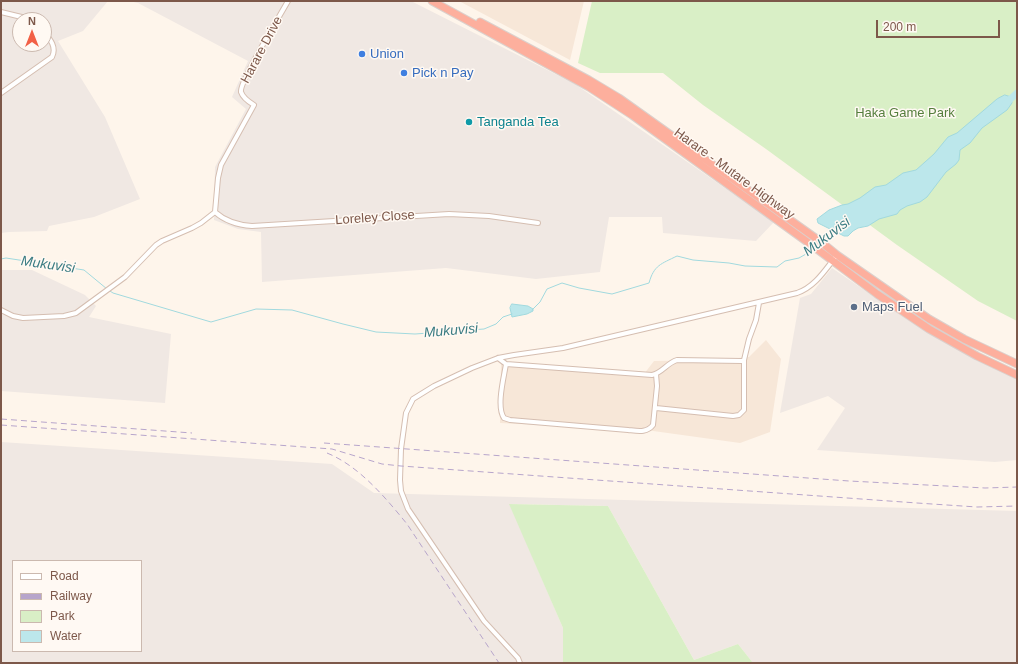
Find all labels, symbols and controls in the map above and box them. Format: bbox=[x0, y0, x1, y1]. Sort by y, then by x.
north arrow bbox=[12, 12, 52, 52]
scale bar bbox=[878, 12, 1002, 38]
street label: Harare Drive bbox=[238, 14, 286, 86]
text: N bbox=[28, 15, 36, 27]
text: 200 m bbox=[883, 20, 916, 34]
place label: Union bbox=[370, 46, 404, 62]
marker: Union bbox=[357, 49, 367, 59]
place label: Pick n Pay bbox=[412, 65, 473, 81]
marker: Pick n Pay bbox=[399, 68, 409, 78]
park label: Haka Game Park bbox=[855, 105, 955, 121]
place label: Tanganda Tea bbox=[477, 114, 559, 130]
marker: Tanganda Tea bbox=[464, 117, 474, 127]
street label: Harare - Mutare Highway bbox=[671, 125, 797, 223]
street label: Loreley Close bbox=[335, 207, 415, 229]
water label: Mukuvisi bbox=[800, 214, 854, 260]
water label: Mukuvisi bbox=[20, 253, 76, 277]
place label: Maps Fuel bbox=[862, 299, 923, 315]
marker: Maps Fuel bbox=[849, 302, 859, 312]
water label: Mukuvisi bbox=[423, 320, 479, 342]
legend bbox=[12, 560, 142, 652]
text: Road bbox=[50, 569, 79, 583]
text: Railway bbox=[50, 589, 92, 603]
text: Park bbox=[50, 609, 75, 623]
text: Water bbox=[50, 629, 82, 643]

